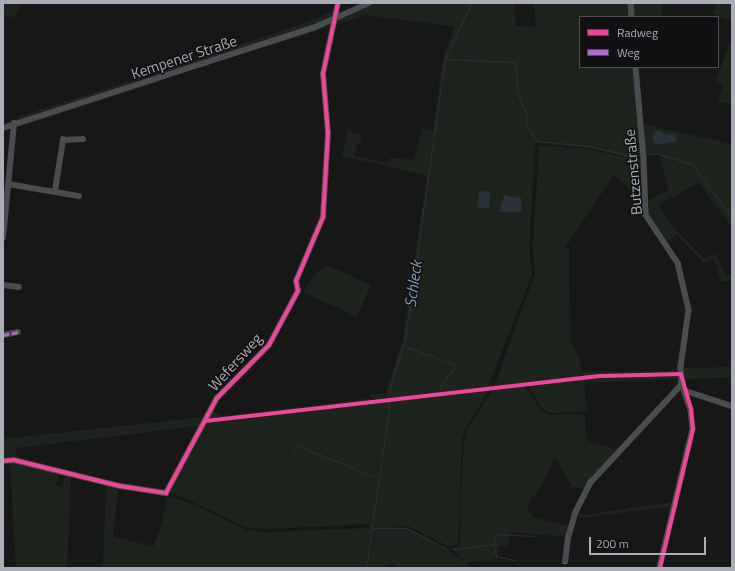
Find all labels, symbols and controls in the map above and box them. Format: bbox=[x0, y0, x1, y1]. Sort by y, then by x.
legend bbox=[579, 16, 719, 68]
text: Radweg bbox=[617, 23, 658, 42]
street label: Kempener Straße bbox=[129, 31, 239, 83]
text: Weg bbox=[617, 43, 640, 62]
street label: Butzenstraße bbox=[620, 128, 646, 216]
water label: Schleck bbox=[400, 259, 426, 309]
street label: Wefersweg bbox=[204, 329, 266, 395]
scale bar bbox=[591, 529, 708, 555]
text: 200 m bbox=[596, 534, 629, 553]

